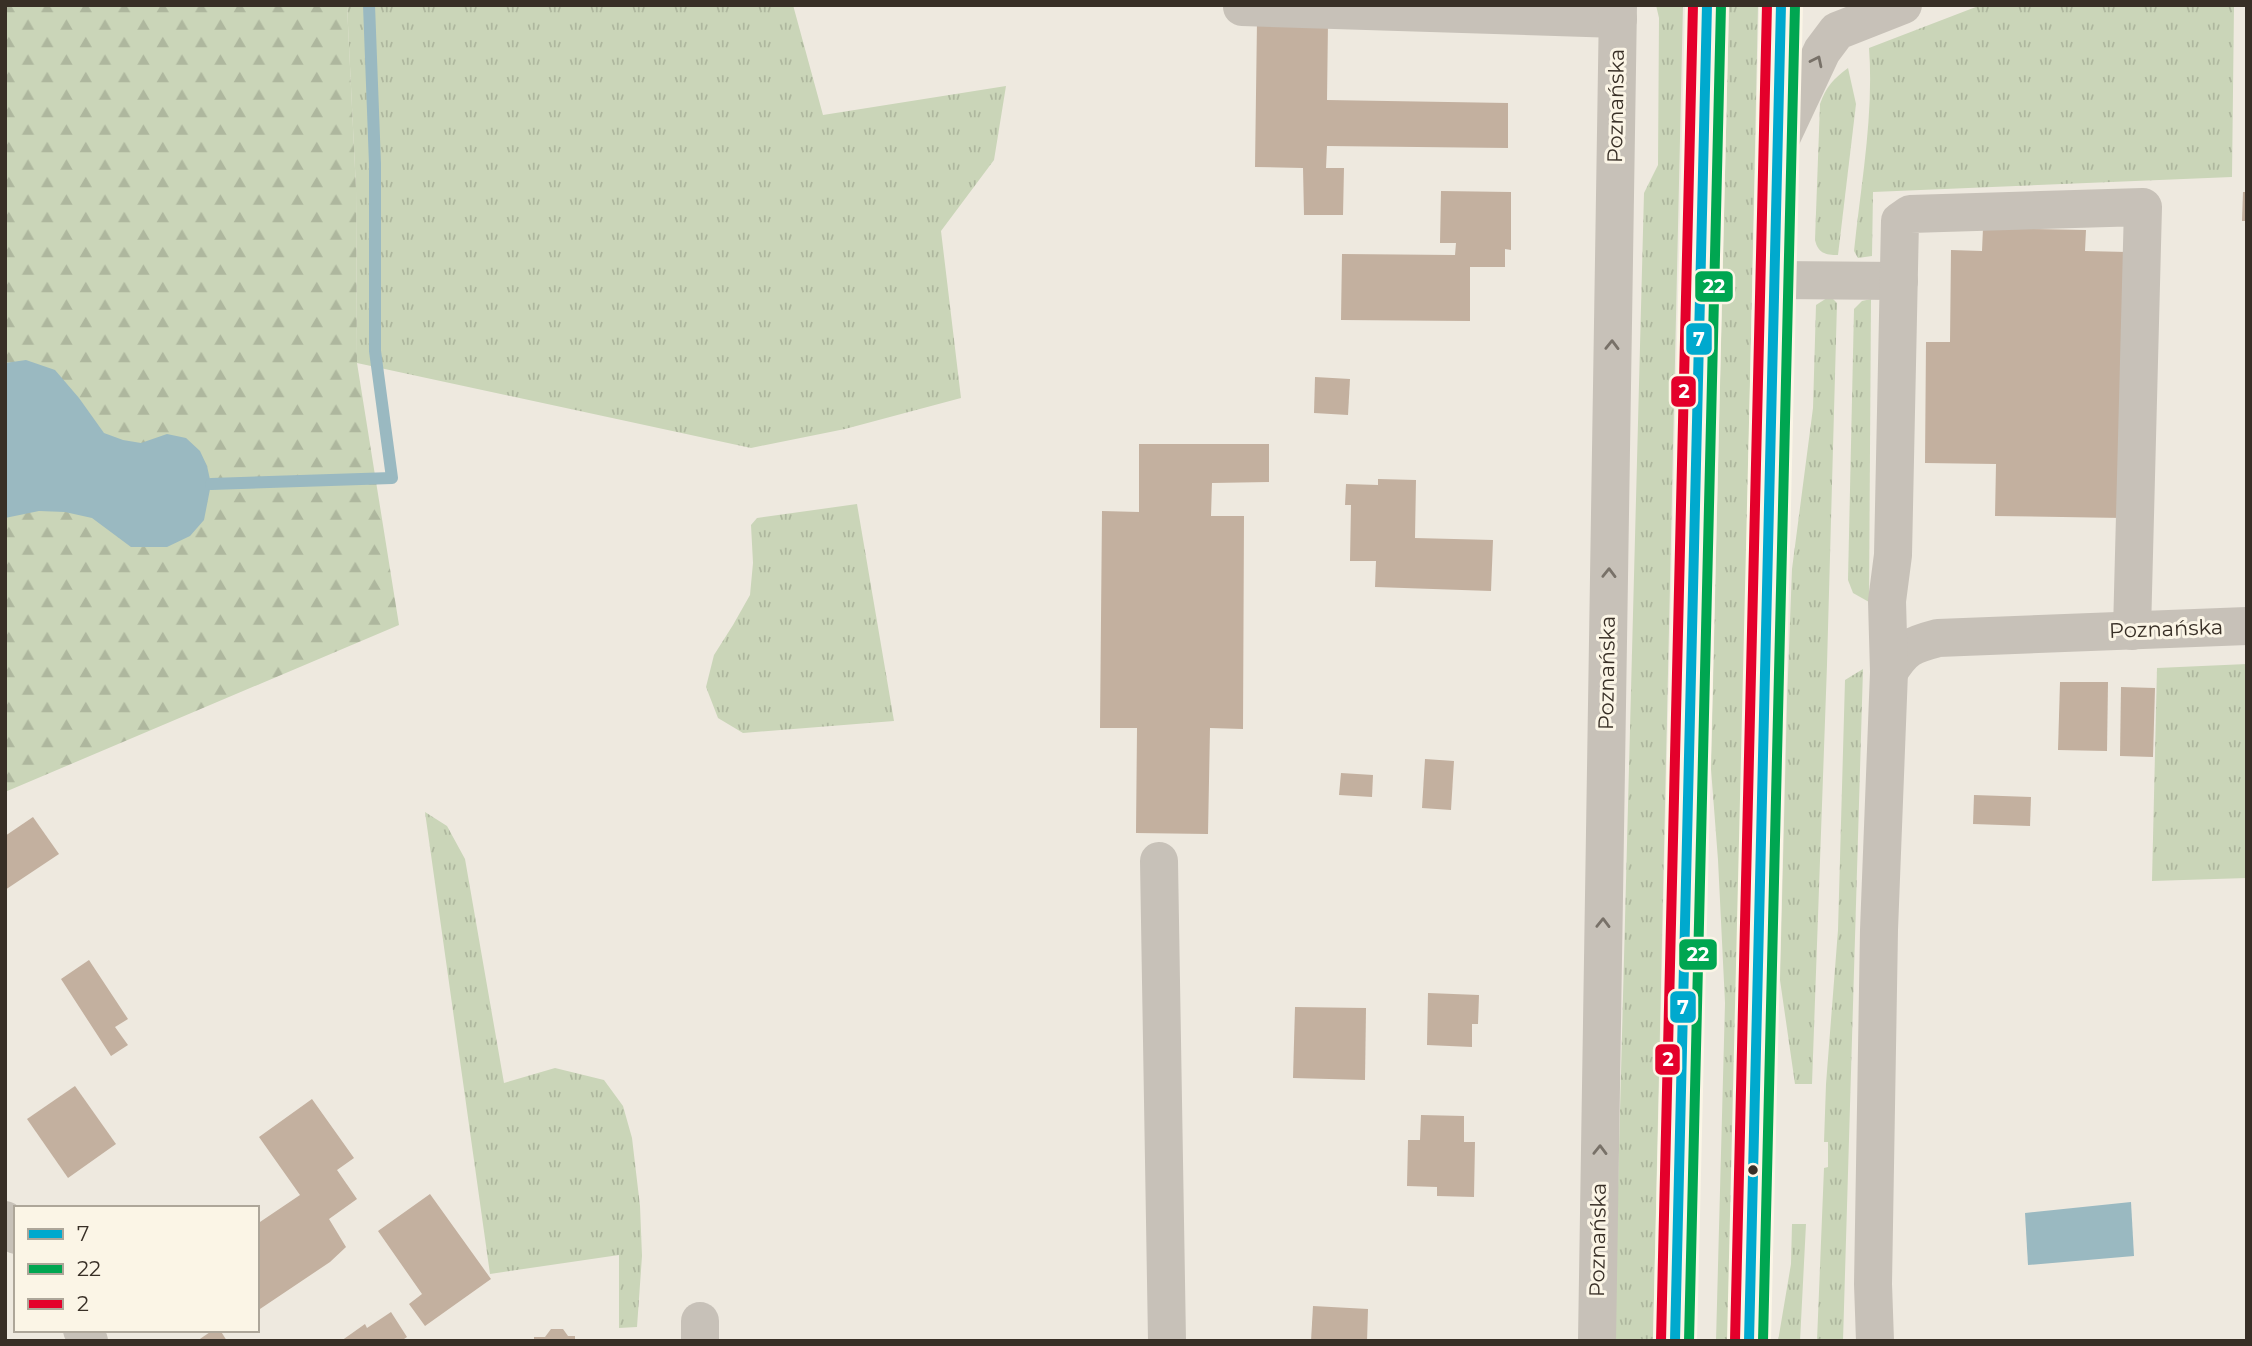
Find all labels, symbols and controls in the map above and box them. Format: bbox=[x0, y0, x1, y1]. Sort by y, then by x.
street label: Poznańska bbox=[1602, 49, 1629, 163]
one-way arrow bbox=[1809, 56, 1823, 68]
line badge: 22 bbox=[1694, 270, 1734, 303]
text: 22 bbox=[1703, 275, 1725, 298]
line badge: 7 bbox=[1685, 322, 1713, 356]
text: 7 bbox=[1693, 328, 1705, 351]
one-way arrow bbox=[1605, 339, 1620, 350]
line badge: 2 bbox=[1670, 375, 1697, 408]
text: 2 bbox=[1678, 380, 1690, 403]
one-way arrow bbox=[1601, 567, 1617, 577]
street label: Poznańska bbox=[2108, 614, 2224, 643]
street label: Poznańska bbox=[1593, 616, 1620, 730]
one-way arrow bbox=[1595, 917, 1611, 927]
line badge: 22 bbox=[1678, 938, 1718, 971]
text: 22 bbox=[1687, 943, 1709, 966]
line badge: 7 bbox=[1669, 990, 1697, 1024]
text: 7 bbox=[1677, 996, 1689, 1019]
line badge: 2 bbox=[1654, 1043, 1681, 1076]
text: 2 bbox=[1662, 1048, 1674, 1071]
one-way arrow bbox=[1592, 1144, 1608, 1155]
unlabelled marker bbox=[1746, 1163, 1760, 1177]
street label: Poznańska bbox=[1584, 1183, 1611, 1297]
legend bbox=[14, 1206, 259, 1332]
text: 7 bbox=[77, 1221, 89, 1246]
text: 22 bbox=[77, 1256, 101, 1281]
text: 2 bbox=[77, 1291, 89, 1316]

